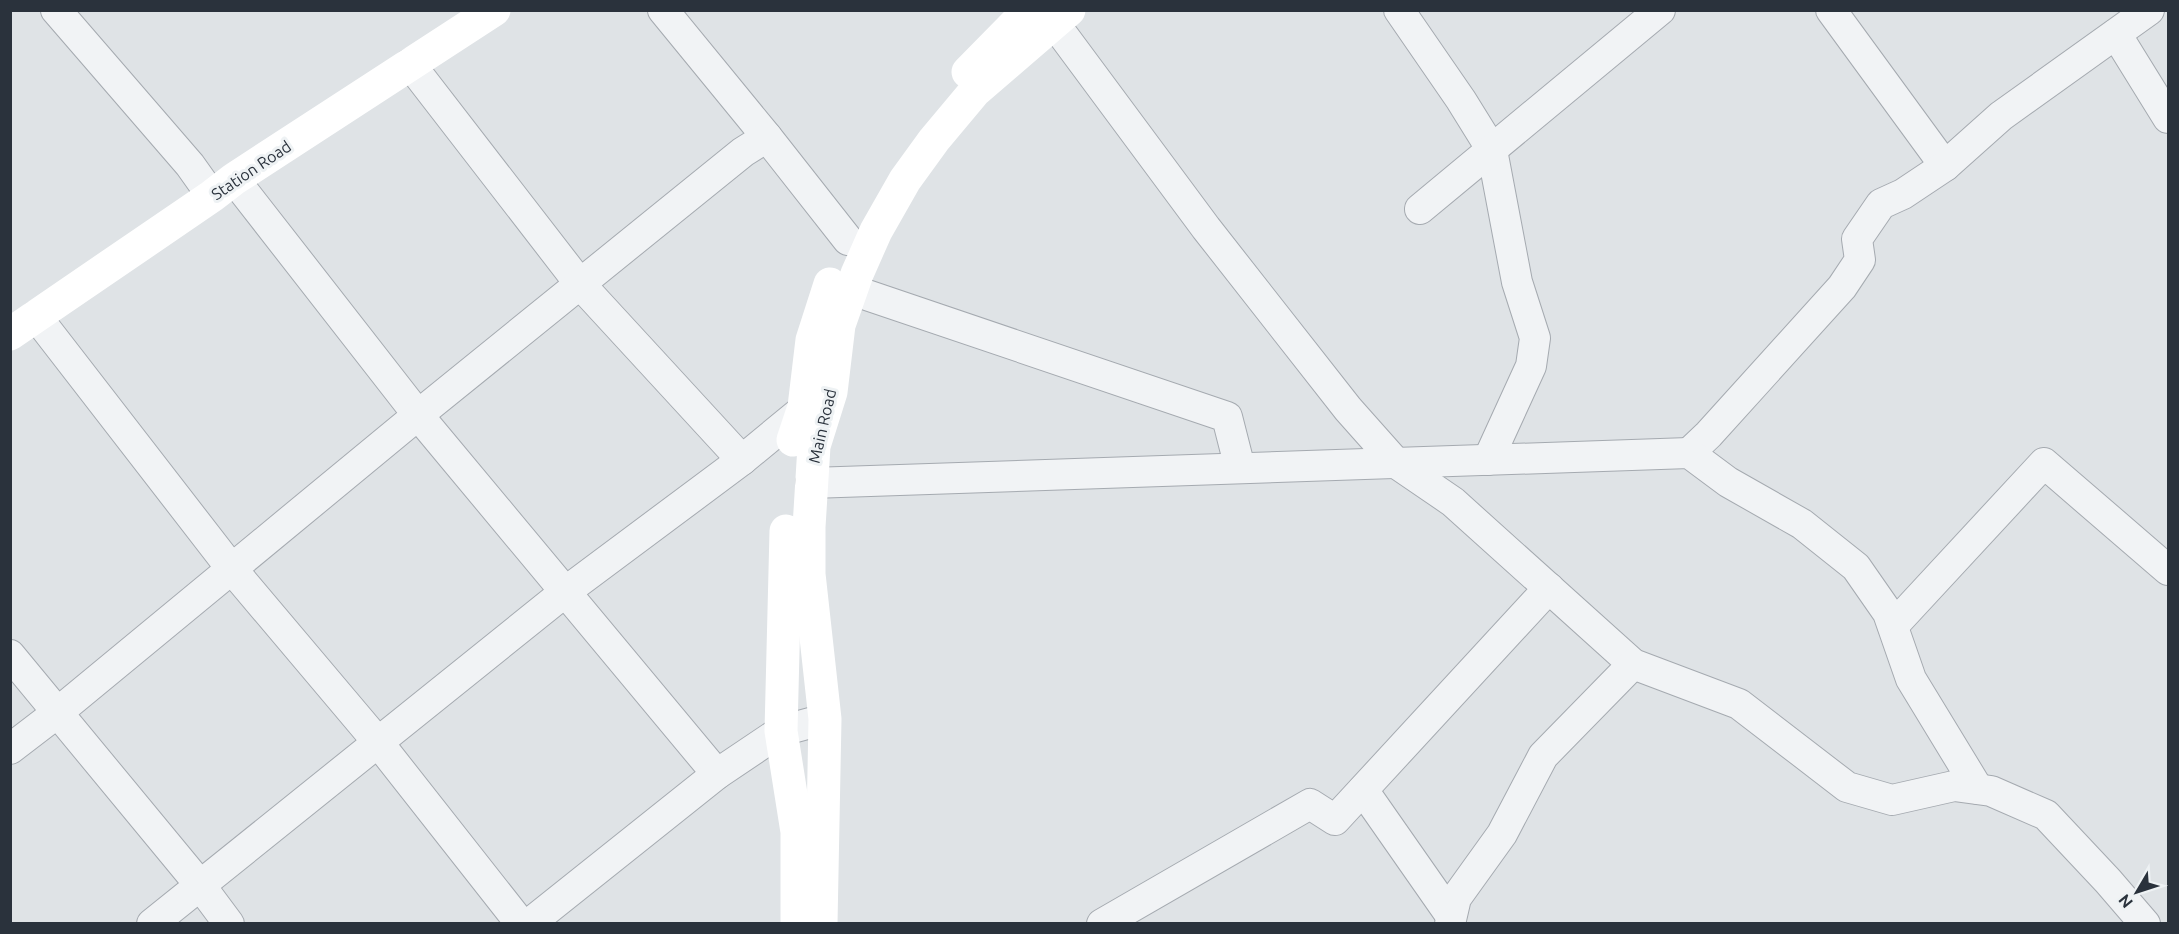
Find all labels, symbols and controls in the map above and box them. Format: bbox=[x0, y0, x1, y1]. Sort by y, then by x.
street label: Station Road bbox=[208, 137, 294, 203]
street label: Main Road bbox=[805, 387, 839, 465]
north arrow bbox=[2107, 862, 2167, 922]
text: N bbox=[2115, 891, 2136, 912]

